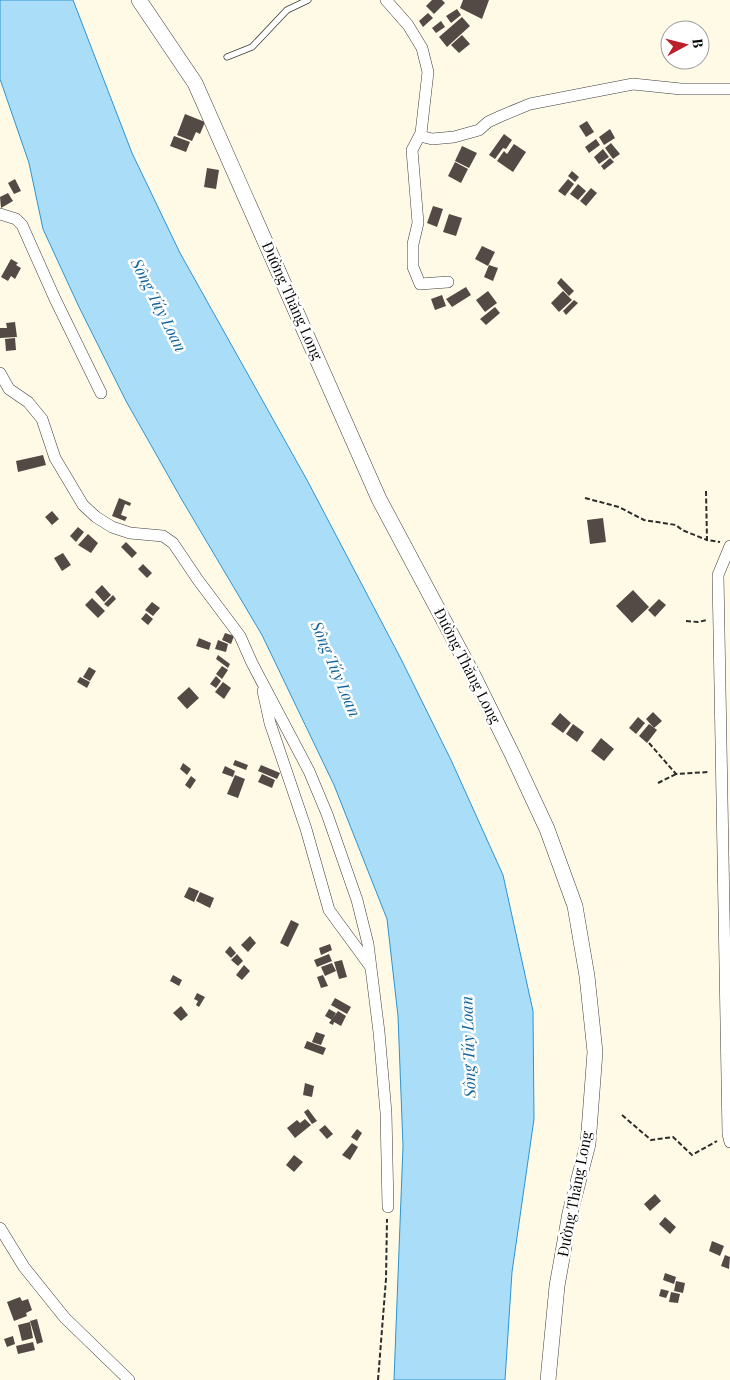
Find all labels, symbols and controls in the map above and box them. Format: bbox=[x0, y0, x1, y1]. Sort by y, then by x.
north arrow bbox=[660, 20, 710, 70]
text: B bbox=[688, 38, 708, 49]
street label: Đường Thăng Long bbox=[258, 238, 328, 363]
water label: Sông Túy Loan bbox=[126, 254, 192, 355]
street label: Đường Thăng Long bbox=[430, 604, 506, 727]
water label: Sông Túy Loan bbox=[306, 617, 366, 720]
water label: Sông Túy Loan bbox=[455, 996, 480, 1099]
street label: Đường Thăng Long bbox=[552, 1129, 596, 1258]

